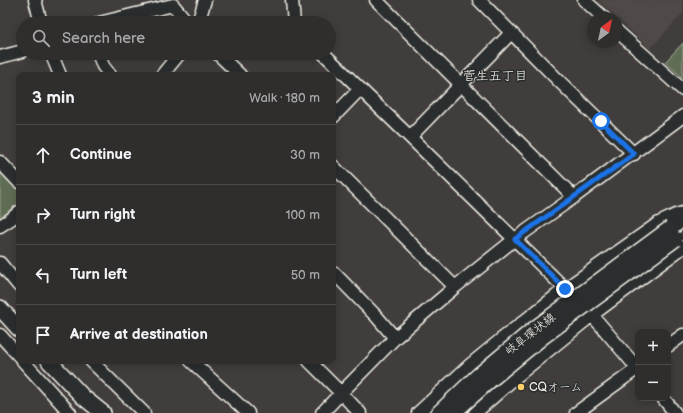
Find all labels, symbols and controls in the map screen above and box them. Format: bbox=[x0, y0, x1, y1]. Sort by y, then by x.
north arrow bbox=[587, 12, 623, 48]
search box bbox=[16, 16, 336, 60]
icon: search bbox=[30, 27, 52, 49]
text: Search here bbox=[62, 29, 145, 48]
district label: 菅生五丁目 bbox=[462, 68, 528, 84]
text: 3 min bbox=[32, 88, 75, 108]
text: Walk · 180 m bbox=[249, 90, 320, 106]
route start bbox=[592, 112, 610, 130]
icon: ahead bbox=[32, 144, 54, 166]
text: Continue bbox=[70, 145, 132, 164]
text: 30 m bbox=[290, 147, 320, 163]
icon: right bbox=[32, 204, 54, 226]
text: Turn right bbox=[70, 205, 135, 224]
text: 100 m bbox=[285, 207, 320, 223]
icon: left bbox=[32, 264, 54, 286]
text: Turn left bbox=[70, 265, 127, 284]
text: 50 m bbox=[291, 267, 320, 283]
route end bbox=[556, 280, 574, 298]
street label: 岐阜環状線 bbox=[502, 310, 559, 359]
icon: arrive bbox=[32, 324, 54, 346]
text: Arrive at destination bbox=[70, 325, 208, 344]
map controls bbox=[635, 329, 671, 401]
button: + bbox=[635, 329, 671, 365]
button: − bbox=[635, 365, 671, 401]
place label: CQオーム bbox=[529, 380, 582, 395]
marker: CQオーム bbox=[516, 382, 526, 392]

